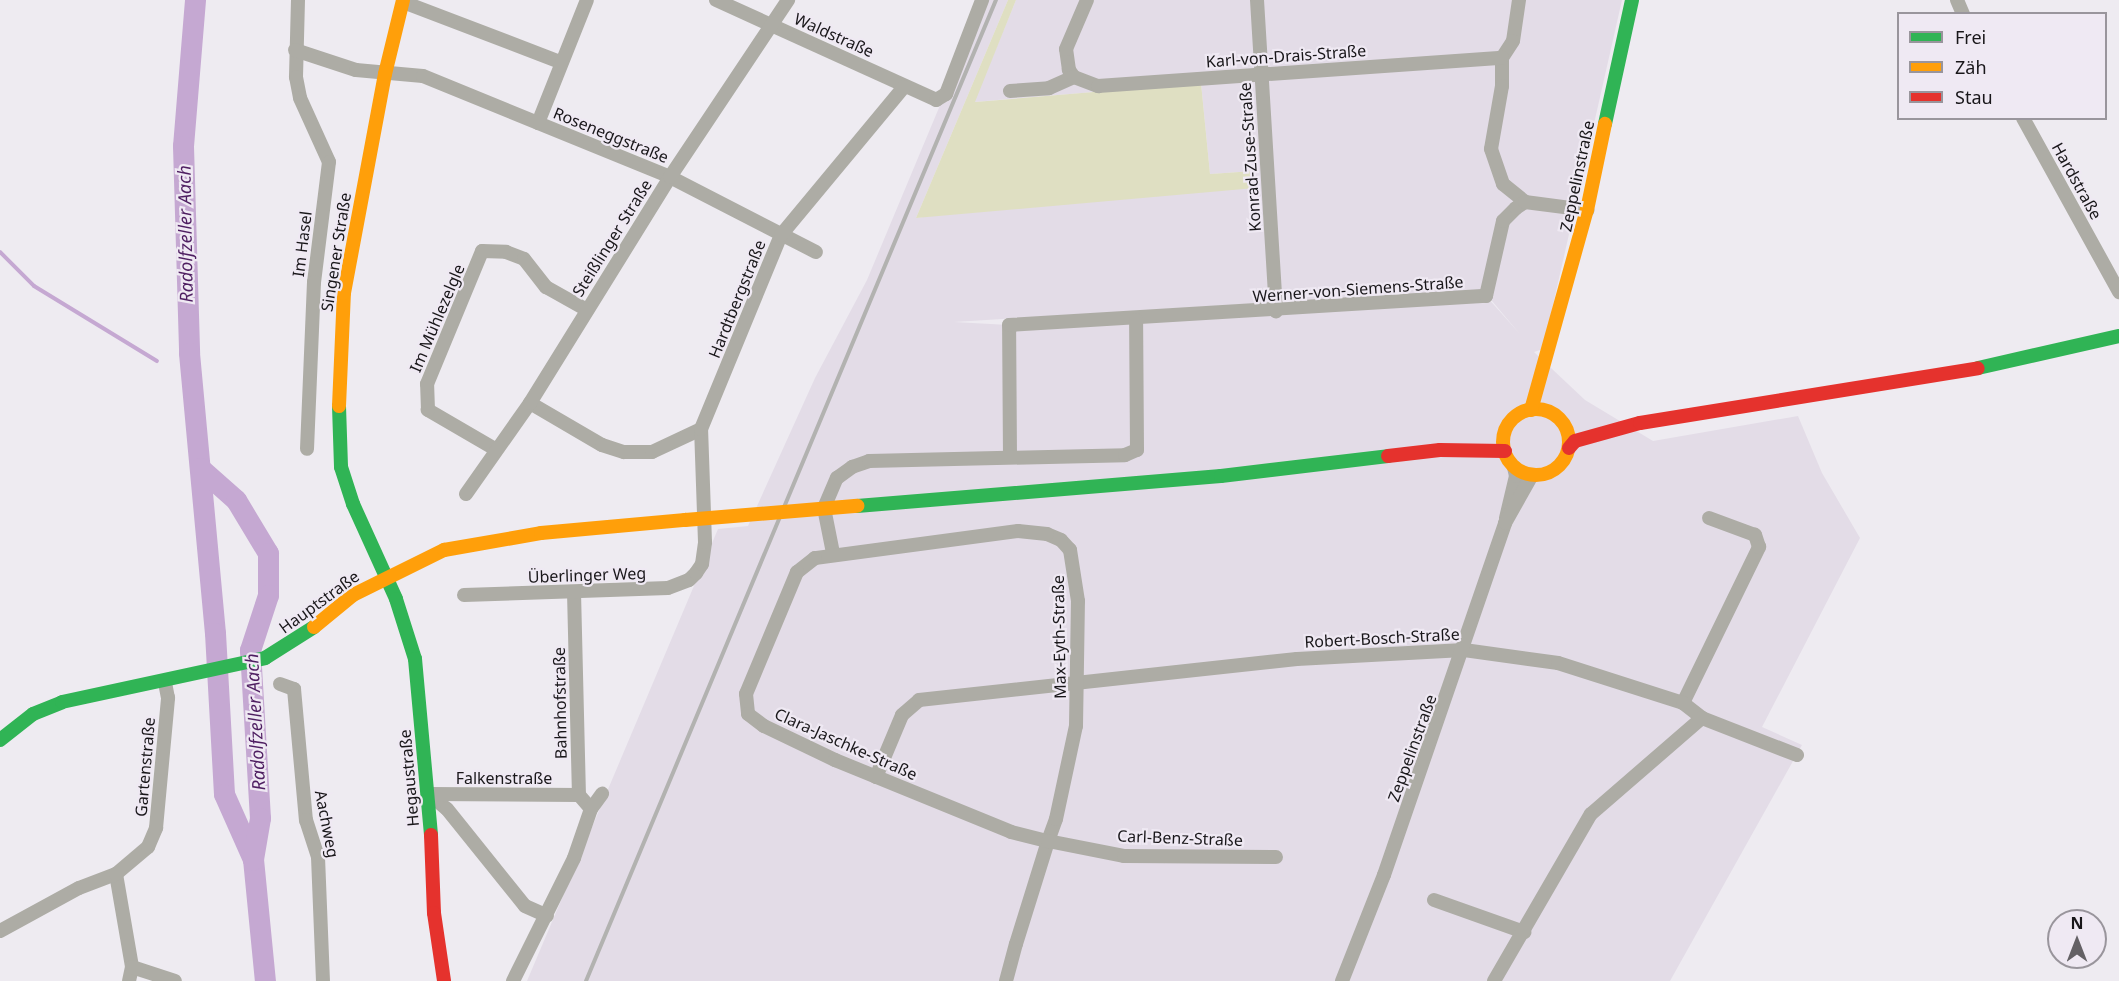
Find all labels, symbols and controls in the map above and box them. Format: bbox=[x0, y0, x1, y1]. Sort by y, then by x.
street label: Waldstraße bbox=[791, 9, 877, 61]
legend bbox=[1897, 12, 2107, 120]
text: Frei bbox=[1955, 25, 1986, 49]
street label: Karl-von-Drais-Straße bbox=[1205, 41, 1367, 71]
text: Zäh bbox=[1955, 55, 1987, 79]
street label: Konrad-Zuse-Straße bbox=[1235, 82, 1265, 232]
text: Stau bbox=[1955, 85, 1993, 109]
street label: Roseneggstraße bbox=[551, 103, 671, 167]
street label: Zeppelinstraße bbox=[1556, 119, 1598, 233]
street label: Hardstraße bbox=[2048, 139, 2106, 223]
water label: Radolfzeller Aach bbox=[173, 165, 197, 303]
street label: Steißlinger Straße bbox=[568, 176, 656, 300]
street label: Singener Straße bbox=[317, 191, 355, 313]
street label: Im Hasel bbox=[288, 210, 316, 278]
street label: Hardtbergstraße bbox=[705, 237, 769, 361]
street label: Im Mühlezelgle bbox=[406, 261, 468, 375]
street label: Werner-von-Siemens-Straße bbox=[1252, 272, 1464, 306]
street label: Überlinger Weg bbox=[528, 563, 646, 587]
street label: Hauptstraße bbox=[275, 567, 363, 637]
street label: Max-Eyth-Straße bbox=[1048, 575, 1070, 699]
street label: Robert-Bosch-Straße bbox=[1304, 624, 1460, 652]
street label: Bahnhofstraße bbox=[549, 647, 571, 759]
water label: Radolfzeller Aach bbox=[241, 653, 269, 791]
street label: Zeppelinstraße bbox=[1384, 692, 1440, 804]
street label: Clara-Jaschke-Straße bbox=[772, 704, 920, 784]
street label: Gartenstraße bbox=[131, 716, 159, 818]
street label: Hegaustraße bbox=[395, 729, 423, 827]
street label: Falkenstraße bbox=[456, 768, 552, 788]
street label: Aachweg bbox=[311, 789, 343, 859]
street label: Carl-Benz-Straße bbox=[1117, 826, 1243, 850]
north arrow bbox=[2047, 909, 2107, 969]
text: N bbox=[2070, 912, 2084, 934]

